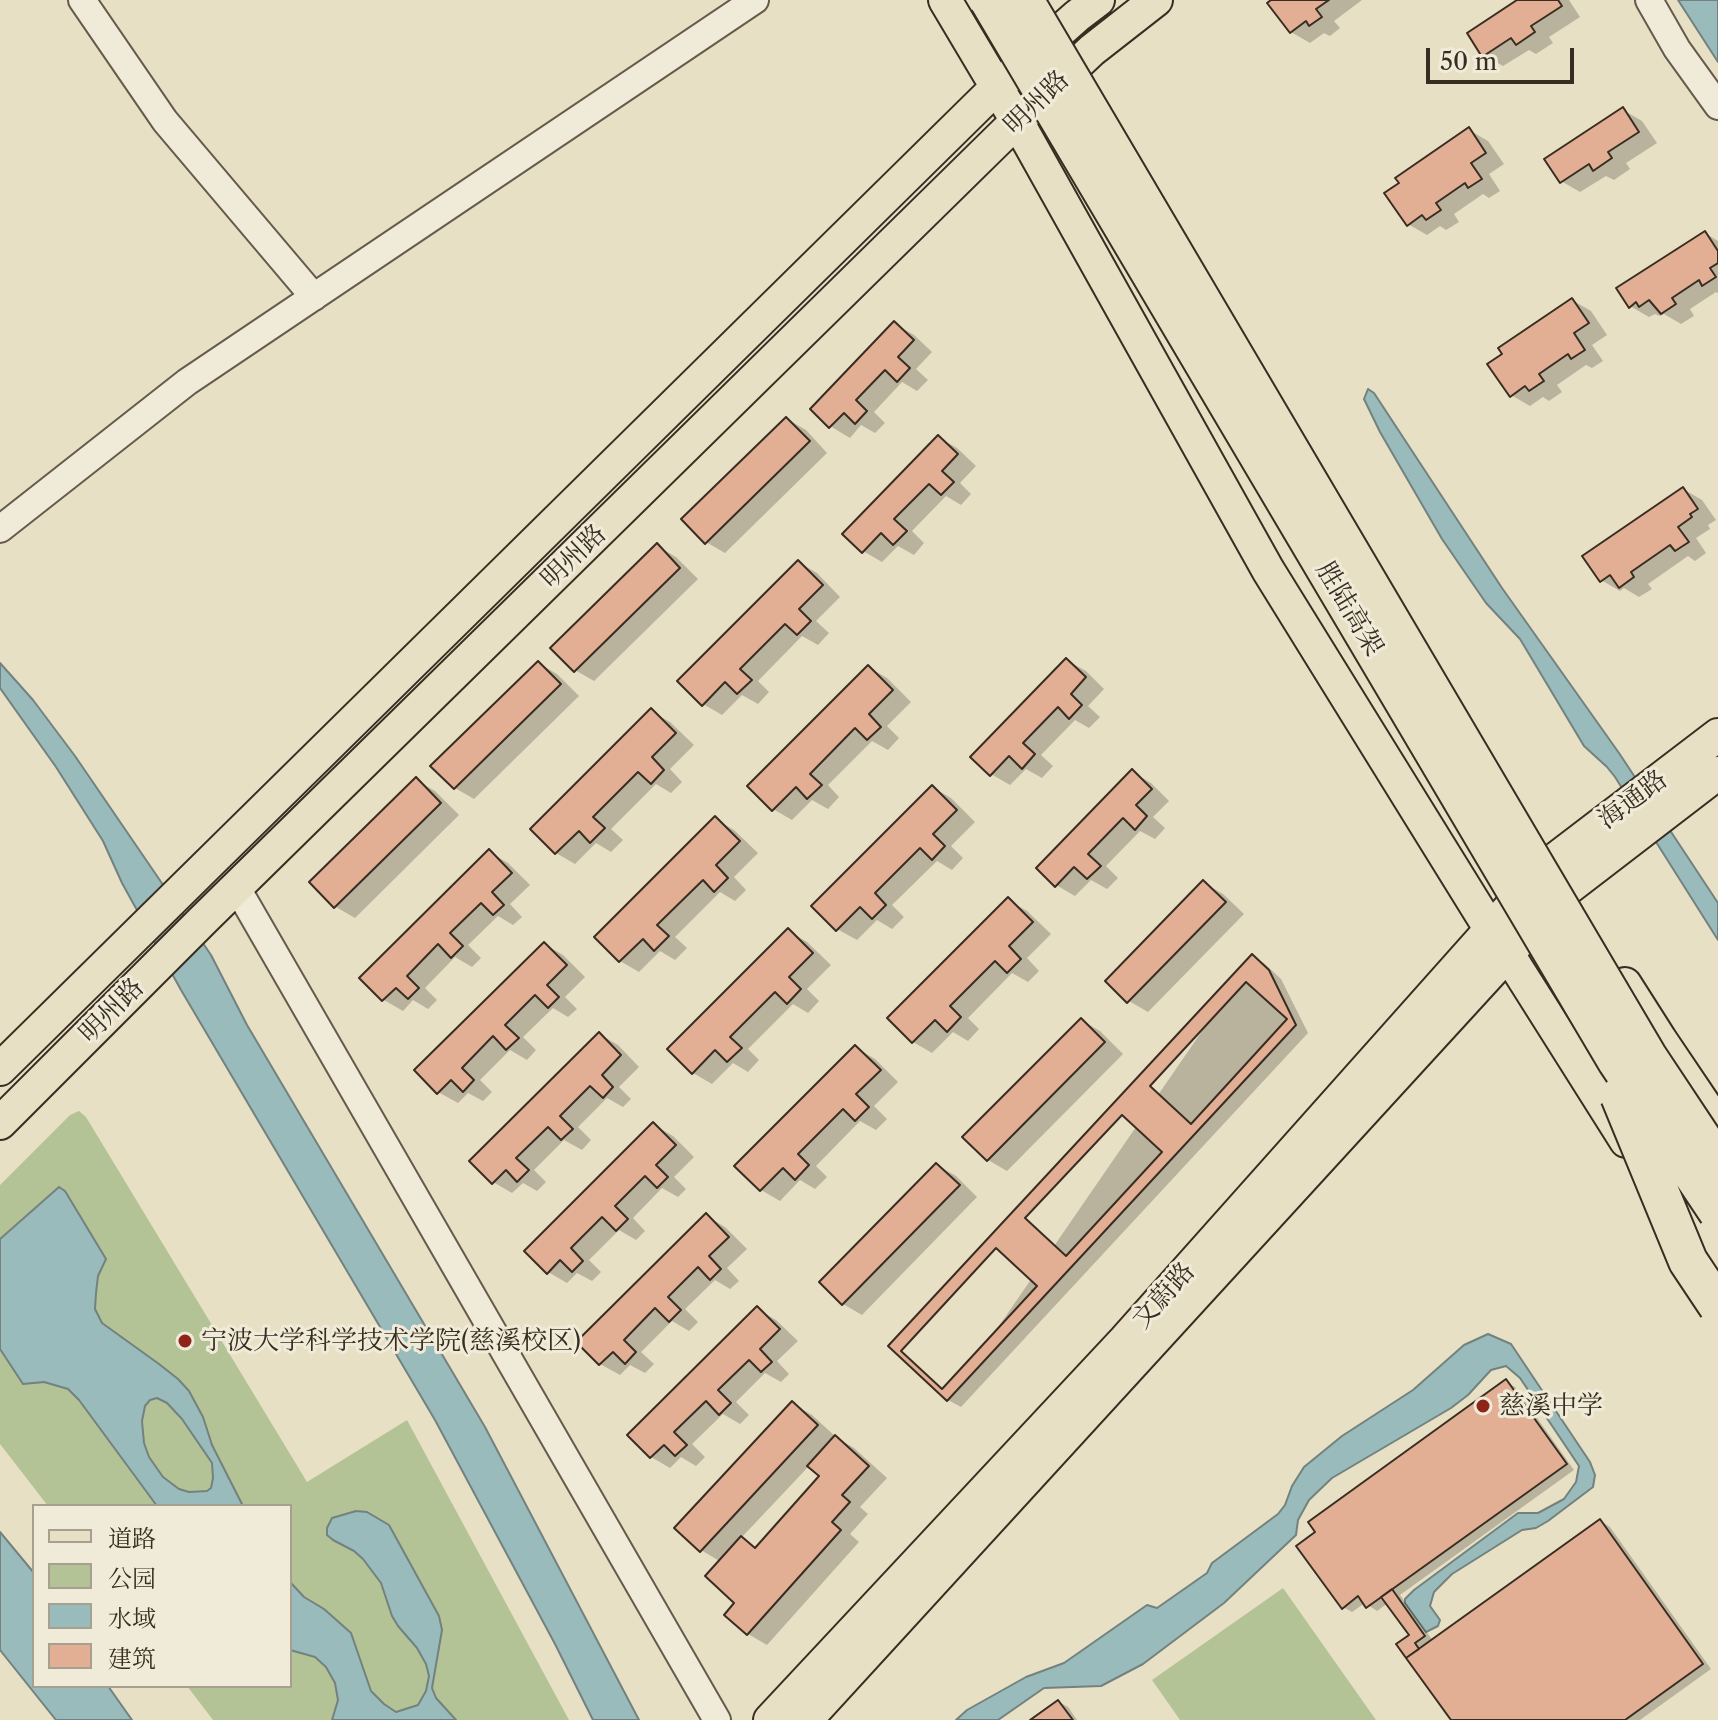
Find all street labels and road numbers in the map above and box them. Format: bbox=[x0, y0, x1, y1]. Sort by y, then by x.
street label: 明州路 bbox=[998, 65, 1076, 141]
street label: 明州路 bbox=[535, 519, 613, 595]
street label: 胜陆高架 bbox=[1309, 556, 1389, 662]
street label: 海通路 bbox=[1592, 764, 1674, 836]
street label: 明州路 bbox=[73, 972, 151, 1050]
street label: 文蔚路 bbox=[1126, 1257, 1202, 1335]

